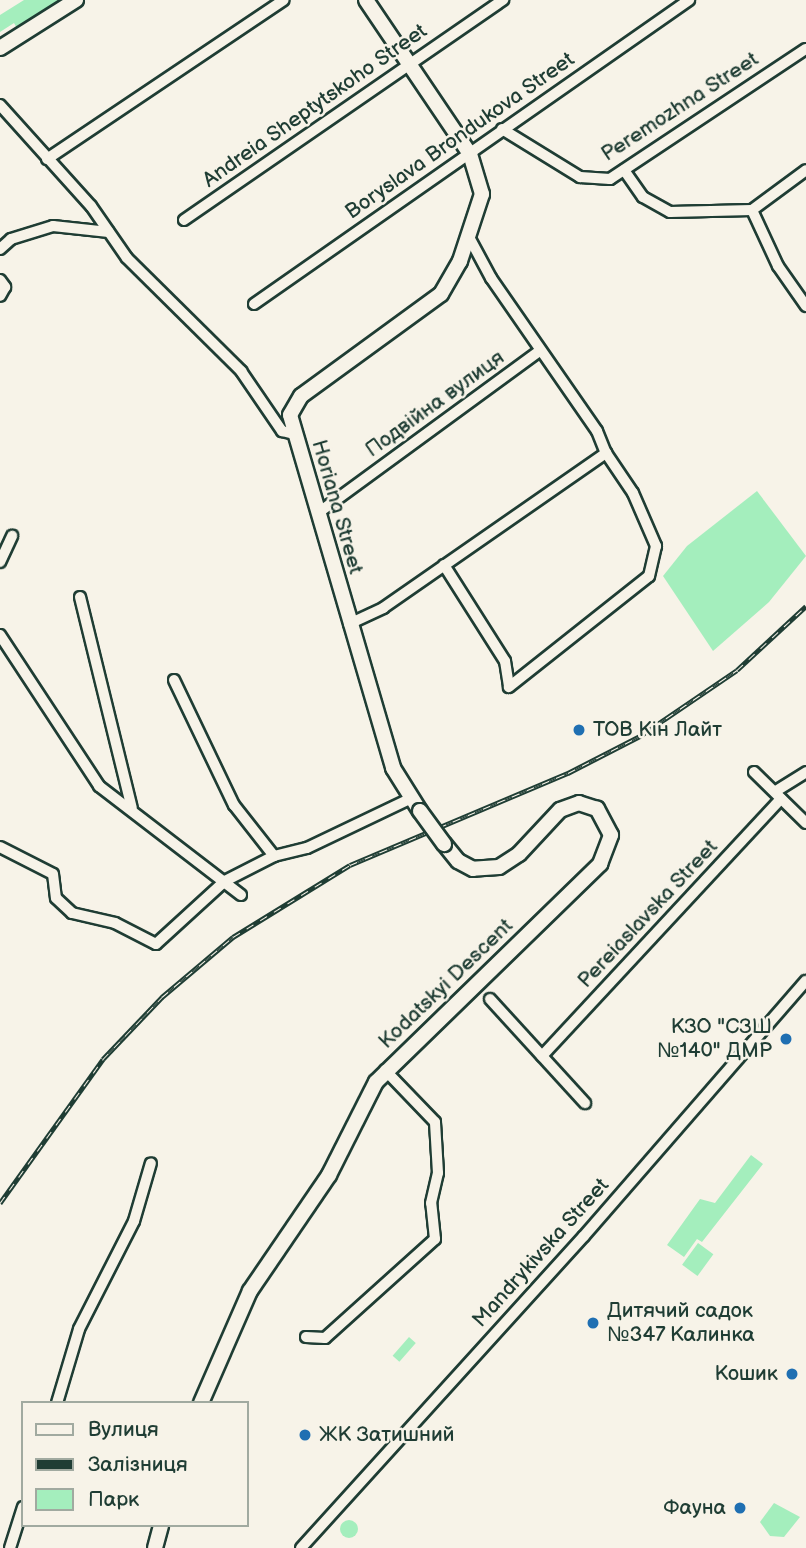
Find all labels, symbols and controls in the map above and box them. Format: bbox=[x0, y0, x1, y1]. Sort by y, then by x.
street label: Andreia Sheptytskoho Street bbox=[198, 19, 432, 193]
street label: Boryslava Brondukova Street bbox=[340, 47, 580, 225]
street label: Peremozhna Street bbox=[597, 47, 763, 167]
street label: Подвійна вулиця bbox=[361, 345, 509, 463]
street label: Horiana Street bbox=[306, 437, 368, 577]
place label: ТОВ Кін Лайт bbox=[593, 717, 722, 743]
marker: ТОВ Кін Лайт bbox=[571, 722, 587, 738]
street label: Pereiaslavska Street bbox=[573, 835, 723, 993]
street label: Kodatskyi Descent bbox=[374, 914, 518, 1054]
place label: КЗО "СЗШ №140" ДМР bbox=[657, 1014, 772, 1064]
marker: КЗО "СЗШ №140" ДМР bbox=[778, 1031, 794, 1047]
street label: Mandrykivska Street bbox=[467, 1173, 615, 1333]
place label: Дитячий садок №347 Калинка bbox=[607, 1298, 756, 1348]
marker: Дитячий садок №347 Калинка bbox=[585, 1315, 601, 1331]
place label: Кошик bbox=[714, 1361, 778, 1387]
marker: Кошик bbox=[784, 1366, 800, 1382]
legend bbox=[21, 1401, 248, 1527]
text: Вулиця bbox=[88, 1417, 159, 1442]
place label: ЖК Затишний bbox=[319, 1422, 455, 1448]
marker: ЖК Затишний bbox=[297, 1427, 313, 1443]
text: Залізниця bbox=[88, 1452, 188, 1477]
text: Парк bbox=[88, 1487, 139, 1512]
place label: Фауна bbox=[663, 1495, 726, 1521]
marker: Фауна bbox=[732, 1500, 748, 1516]

